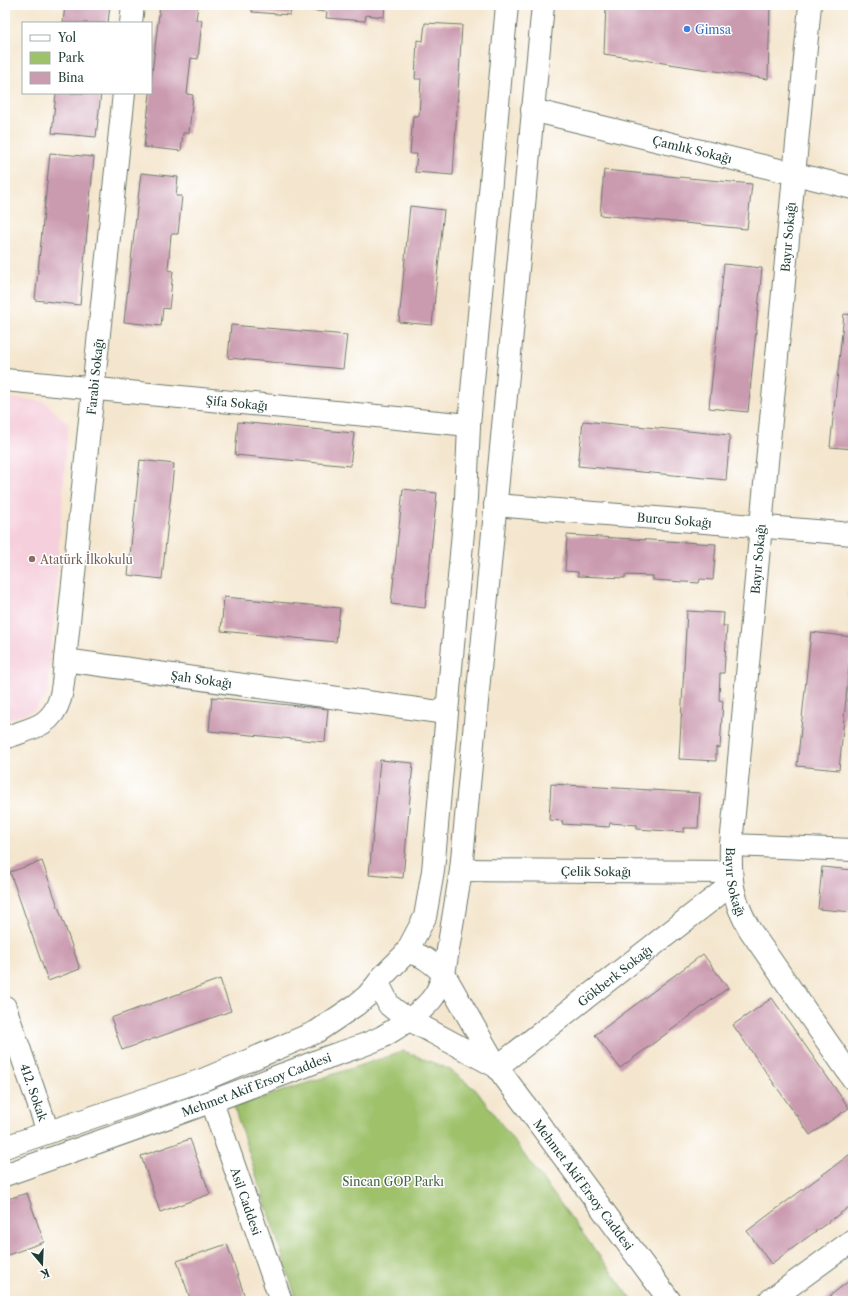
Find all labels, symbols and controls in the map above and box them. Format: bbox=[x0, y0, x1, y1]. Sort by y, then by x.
legend bbox=[22, 22, 152, 94]
place label: Gimsa bbox=[695, 22, 732, 37]
marker: Gimsa bbox=[682, 24, 692, 34]
text: Yol bbox=[57, 30, 76, 45]
text: Park bbox=[58, 50, 85, 65]
text: Bina bbox=[58, 70, 85, 85]
street label: Çamlık Sokağı bbox=[651, 132, 734, 166]
street label: Bayır Sokağı bbox=[777, 201, 799, 273]
street label: Farabi Sokağı bbox=[83, 337, 106, 415]
street label: Şifa Sokağı bbox=[205, 392, 269, 413]
street label: Burcu Sokağı bbox=[636, 509, 713, 530]
street label: Bayır Sokağı bbox=[747, 523, 769, 595]
place label: Atatürk İlkokulu bbox=[39, 551, 134, 567]
marker: Atatürk İlkokulu bbox=[27, 554, 37, 564]
street label: Şah Sokağı bbox=[170, 667, 233, 691]
street label: Bayır Sokağı bbox=[723, 847, 749, 919]
street label: Çelik Sokağı bbox=[561, 863, 632, 879]
street label: Gökberk Sokağı bbox=[574, 942, 655, 1009]
street label: Mehmet Akif Ersoy Caddesi bbox=[179, 1049, 333, 1119]
street label: 412. Sokak bbox=[17, 1061, 51, 1124]
street label: Mehmet Akif Ersoy Caddesi bbox=[531, 1116, 637, 1253]
street label: Asil Caddesi bbox=[227, 1165, 265, 1237]
park label: Sincan GOP Parkı bbox=[342, 1174, 444, 1189]
north arrow bbox=[22, 1244, 62, 1284]
text: K bbox=[38, 1265, 52, 1282]

